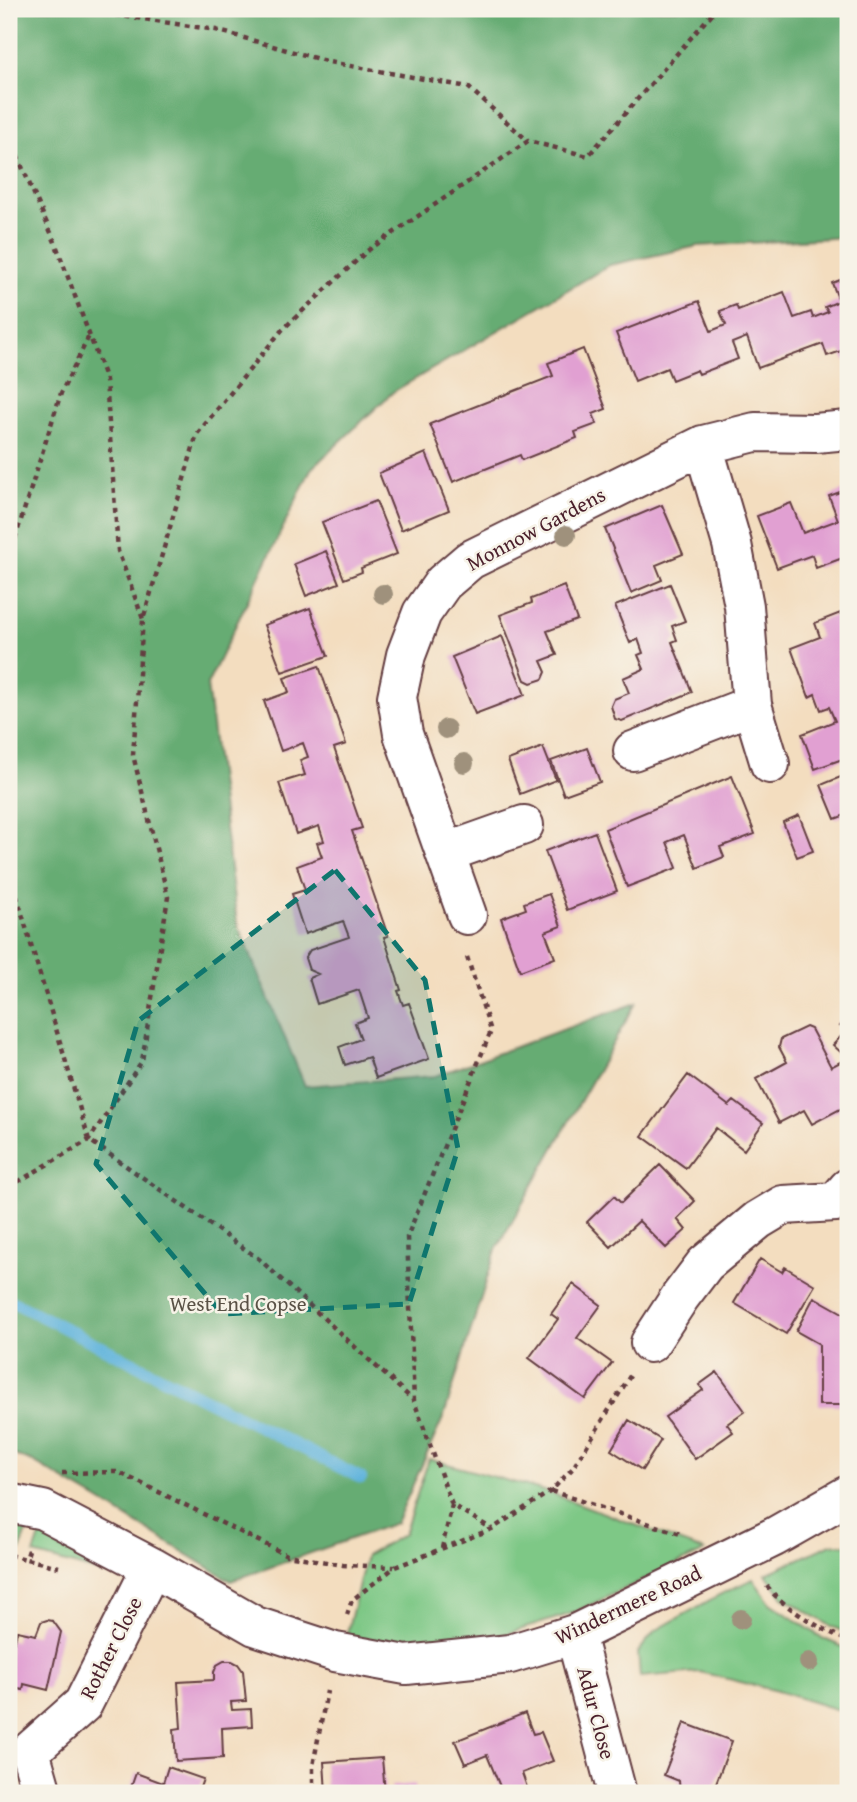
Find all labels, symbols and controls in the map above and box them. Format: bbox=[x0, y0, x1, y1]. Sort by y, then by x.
street label: Monnow Gardens bbox=[461, 479, 611, 578]
park label: West End Copse bbox=[169, 1288, 307, 1319]
street label: Windermere Road bbox=[549, 1557, 707, 1652]
street label: Rother Close bbox=[71, 1591, 150, 1704]
street label: Adur Close bbox=[569, 1663, 624, 1763]

